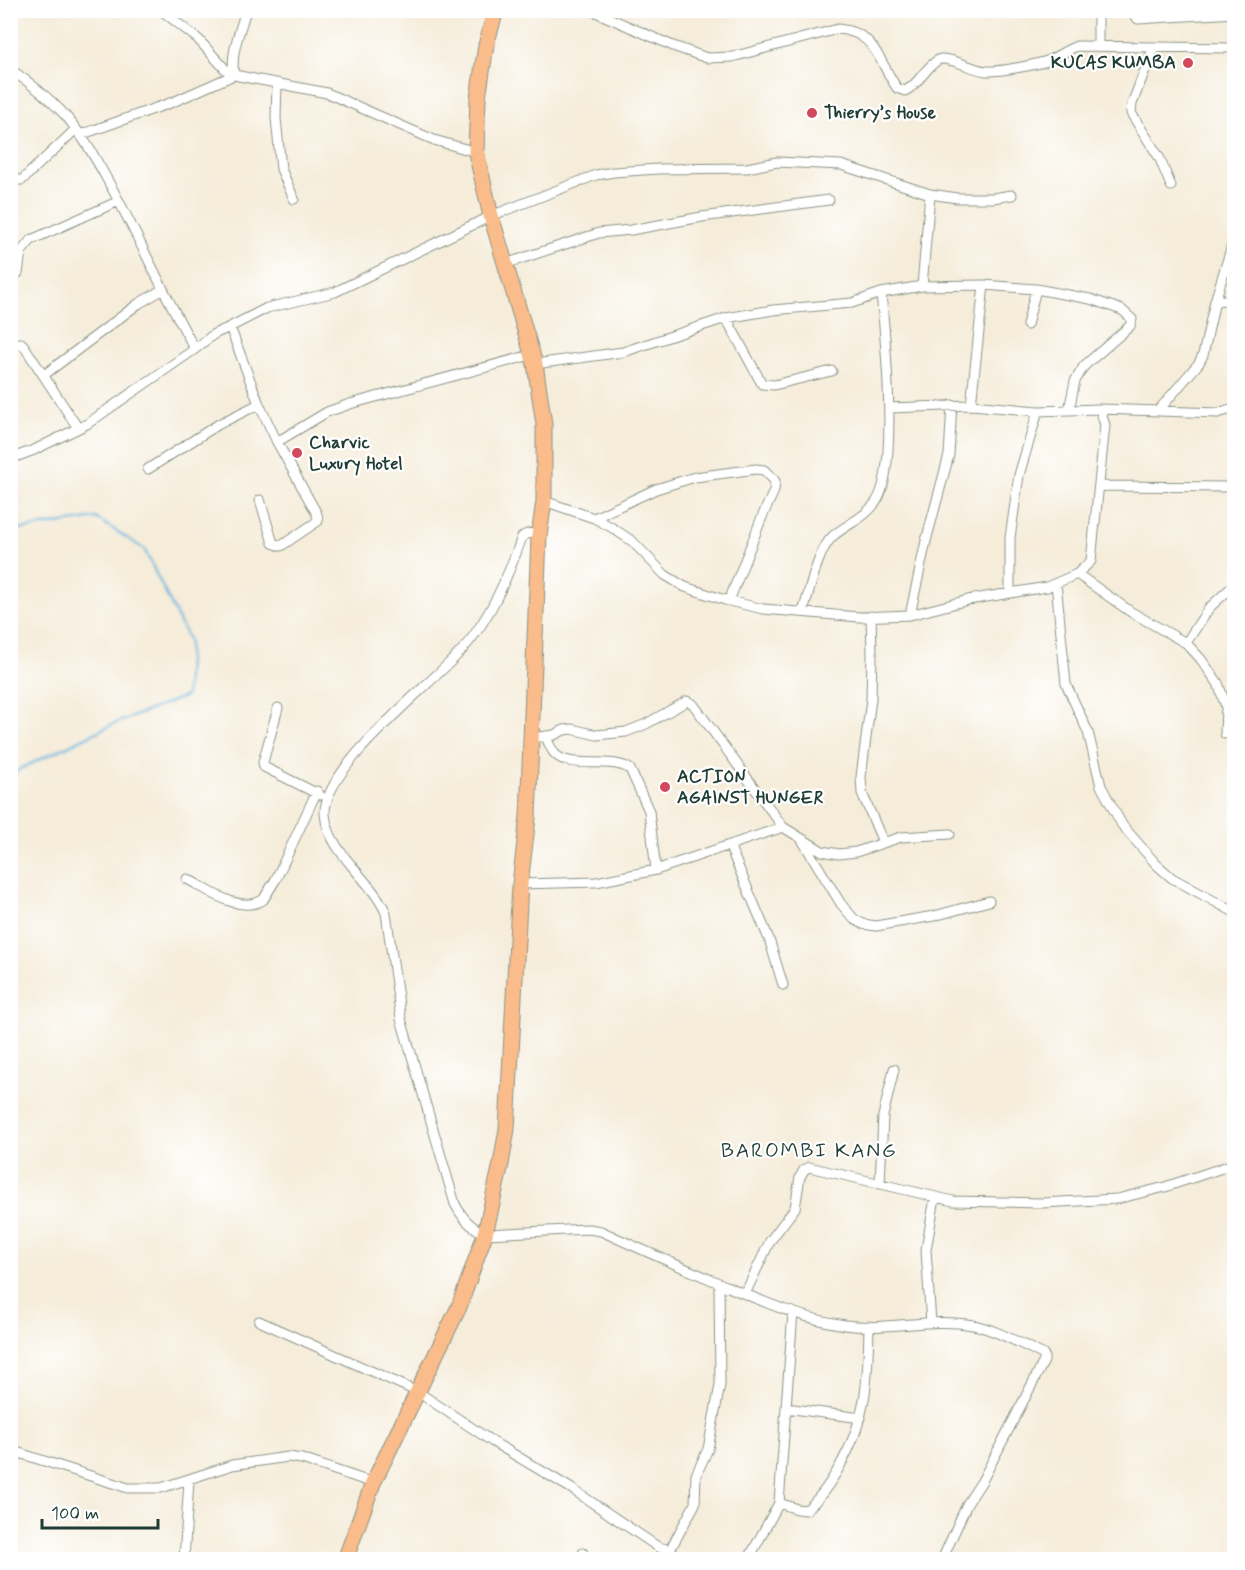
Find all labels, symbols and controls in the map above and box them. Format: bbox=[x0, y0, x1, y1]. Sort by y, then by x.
place label: KUCAS KUMBA bbox=[1051, 51, 1176, 75]
marker: KUCAS KUMBA bbox=[1181, 56, 1195, 70]
place label: Thierry’s House bbox=[824, 101, 936, 125]
marker: Thierry’s House bbox=[805, 106, 819, 120]
place label: Charvic Luxury Hotel bbox=[309, 431, 403, 476]
marker: Charvic Luxury Hotel bbox=[290, 446, 304, 460]
place label: ACTION AGAINST HUNGER bbox=[677, 765, 823, 810]
marker: ACTION AGAINST HUNGER bbox=[658, 780, 672, 794]
district label: BAROMBI KANG bbox=[721, 1137, 897, 1165]
scale bar bbox=[42, 1492, 158, 1530]
text: 100 m bbox=[51, 1502, 99, 1526]

